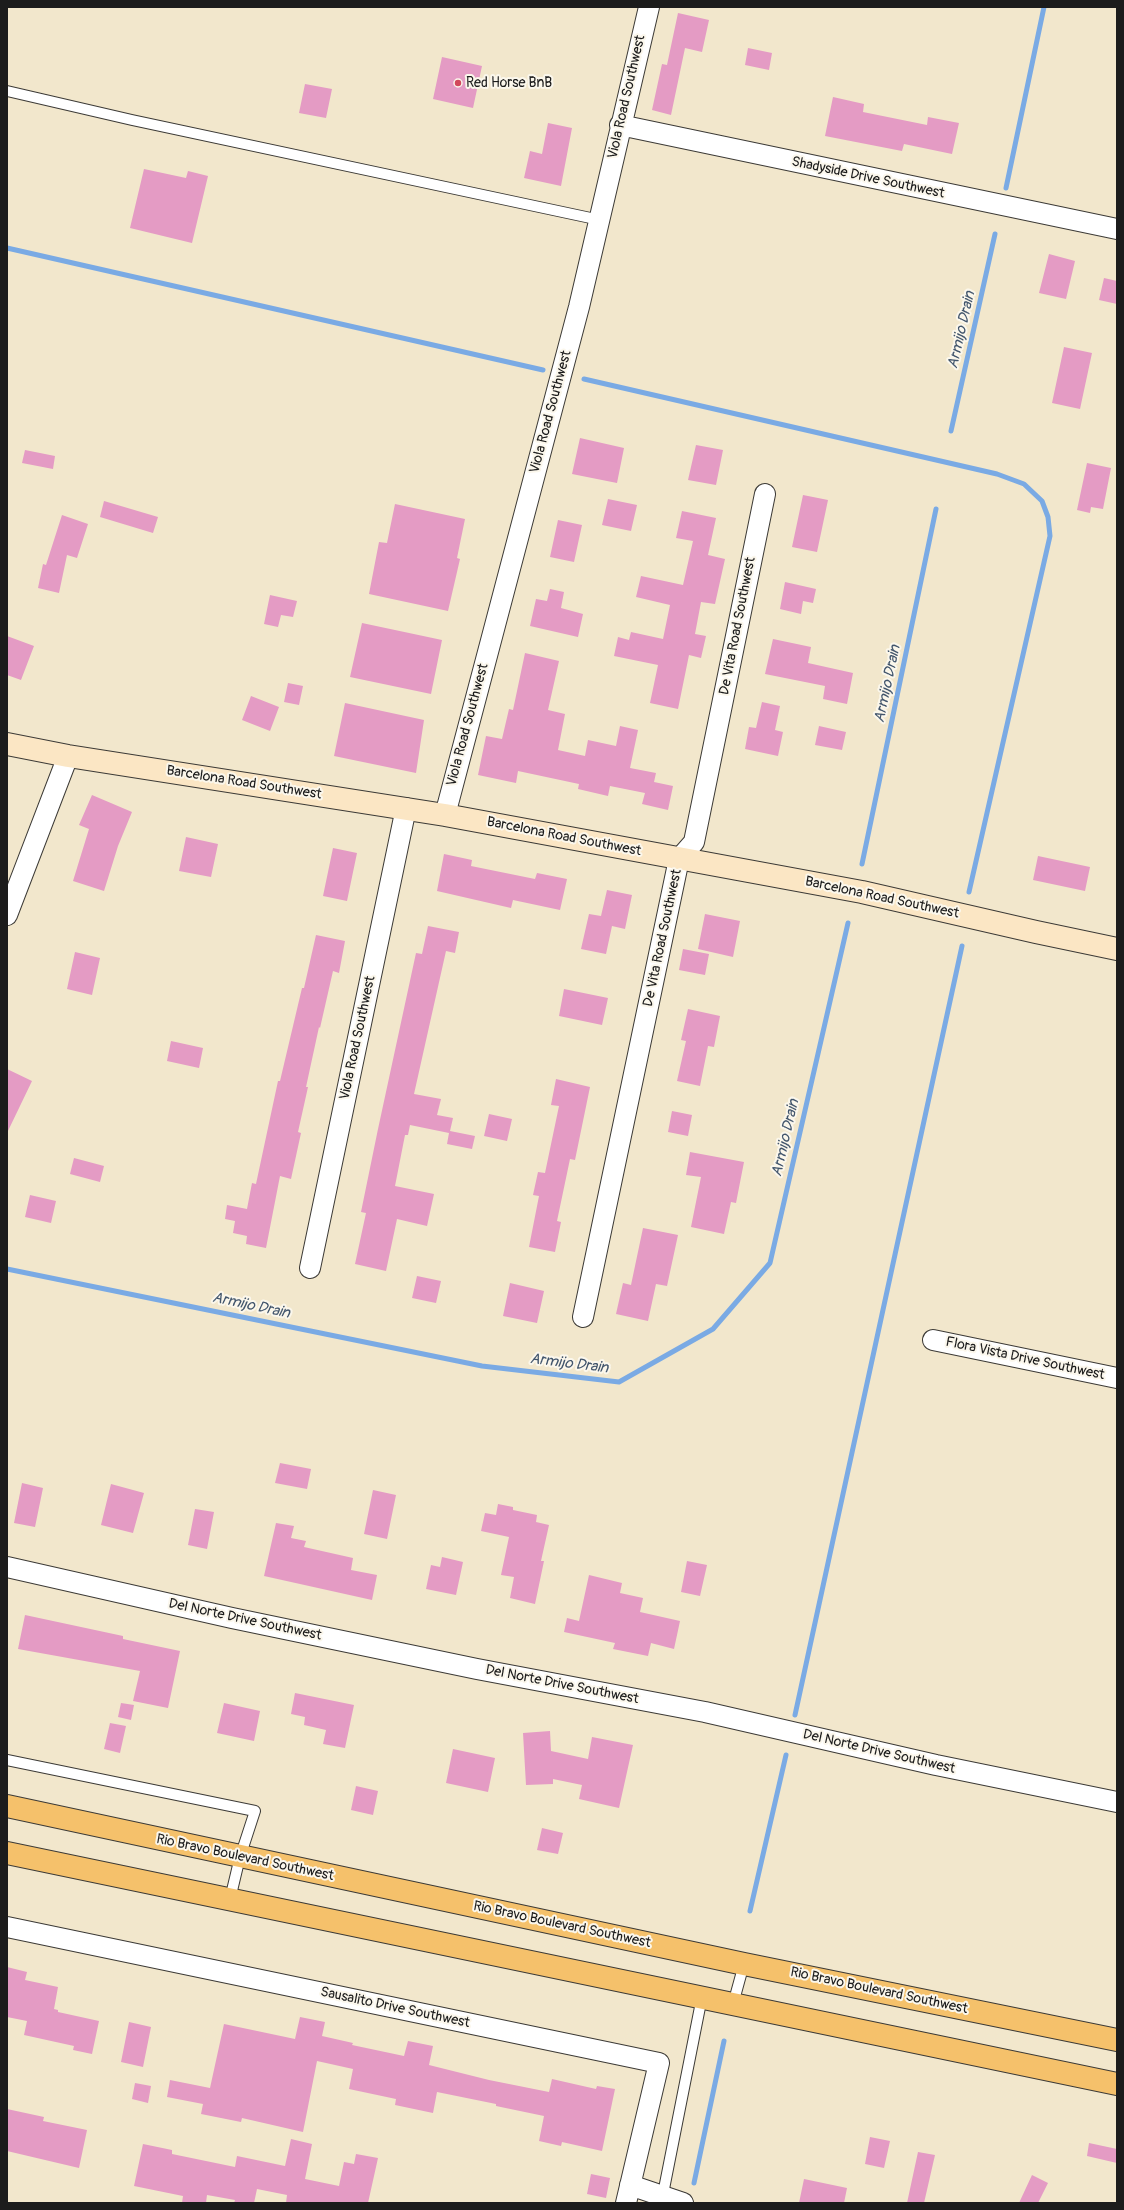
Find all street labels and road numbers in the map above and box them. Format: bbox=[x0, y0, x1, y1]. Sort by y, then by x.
street label: Viola Road Southwest bbox=[605, 33, 649, 161]
street label: Shadyside Drive Southwest bbox=[790, 154, 946, 202]
street label: Viola Road Southwest bbox=[527, 349, 575, 475]
street label: De Vita Road Southwest bbox=[716, 556, 760, 696]
street label: Viola Road Southwest bbox=[444, 662, 492, 788]
street label: Barcelona Road Southwest bbox=[165, 762, 323, 804]
street label: Barcelona Road Southwest bbox=[485, 814, 643, 860]
street label: De Vita Road Southwest bbox=[640, 868, 686, 1008]
street label: Barcelona Road Southwest bbox=[804, 873, 960, 923]
street label: Viola Road Southwest bbox=[337, 974, 379, 1102]
street label: Flora Vista Drive Southwest bbox=[944, 1334, 1106, 1384]
street label: Del Norte Drive Southwest bbox=[167, 1596, 323, 1644]
street label: Del Norte Drive Southwest bbox=[484, 1662, 640, 1708]
street label: Del Norte Drive Southwest bbox=[801, 1726, 957, 1778]
street label: Rio Bravo Boulevard Southwest bbox=[155, 1831, 335, 1885]
street label: Rio Bravo Boulevard Southwest bbox=[472, 1898, 652, 1952]
street label: Rio Bravo Boulevard Southwest bbox=[789, 1964, 969, 2018]
street label: Sausalito Drive Southwest bbox=[319, 1984, 471, 2032]

